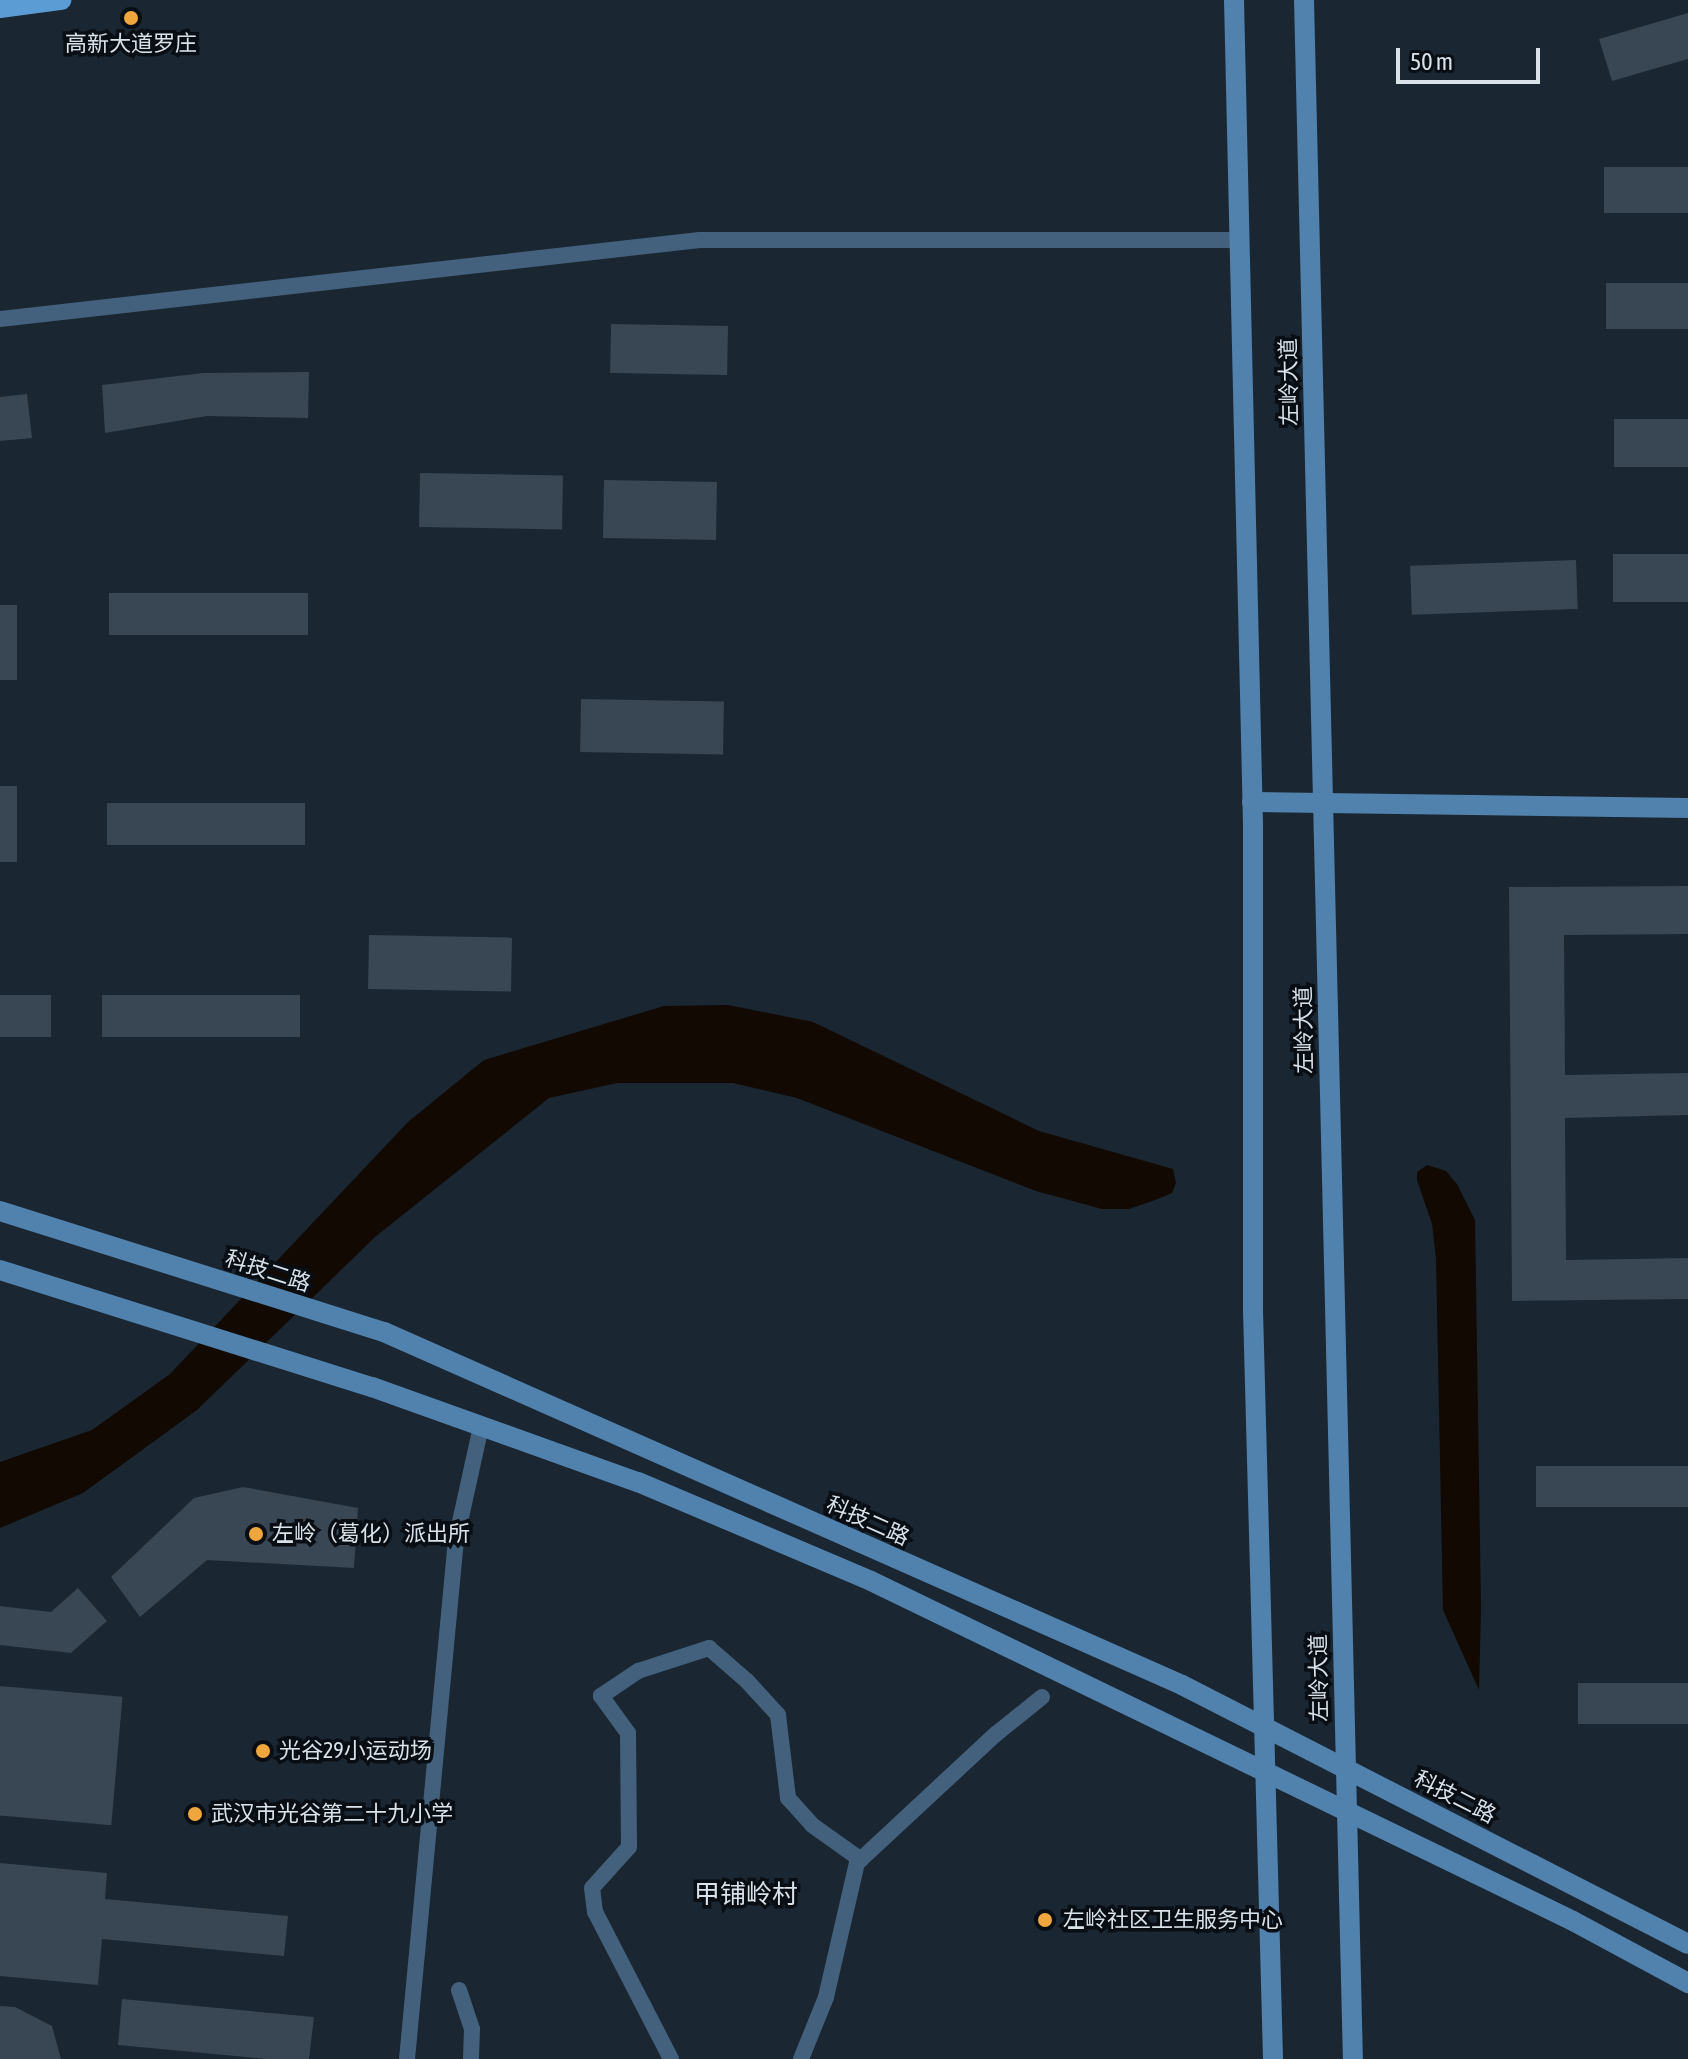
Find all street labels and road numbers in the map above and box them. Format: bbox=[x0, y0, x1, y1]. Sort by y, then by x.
street label: 左岭大道 bbox=[1275, 338, 1303, 426]
street label: 左岭大道 bbox=[1290, 986, 1318, 1074]
street label: 科技二路 bbox=[222, 1245, 314, 1297]
street label: 科技二路 bbox=[822, 1491, 914, 1551]
street label: 左岭大道 bbox=[1305, 1634, 1333, 1722]
street label: 科技二路 bbox=[1410, 1765, 1500, 1829]

